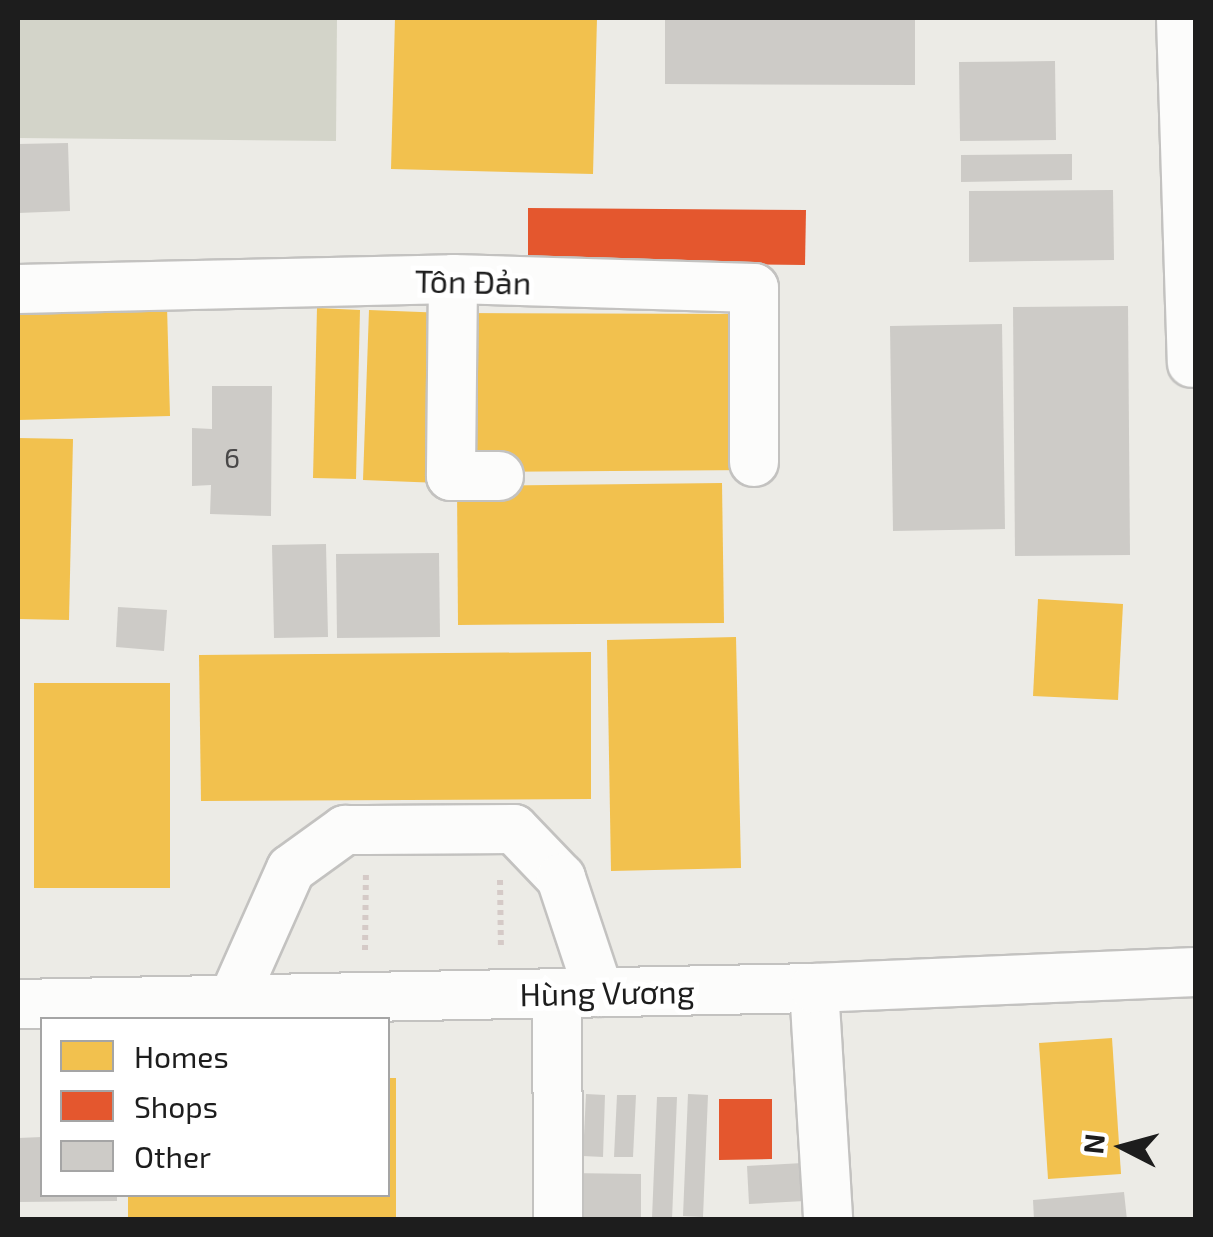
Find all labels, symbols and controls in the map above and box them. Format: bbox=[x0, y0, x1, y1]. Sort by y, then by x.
street label: Tôn Đản bbox=[414, 261, 532, 301]
house number: 6 bbox=[224, 440, 240, 474]
street label: Hùng Vương bbox=[519, 971, 695, 1013]
legend bbox=[40, 1017, 390, 1197]
text: Homes bbox=[134, 1038, 229, 1074]
text: Shops bbox=[134, 1088, 218, 1124]
north arrow bbox=[1073, 1097, 1173, 1197]
text: N bbox=[1075, 1132, 1111, 1156]
text: Other bbox=[134, 1138, 211, 1174]

